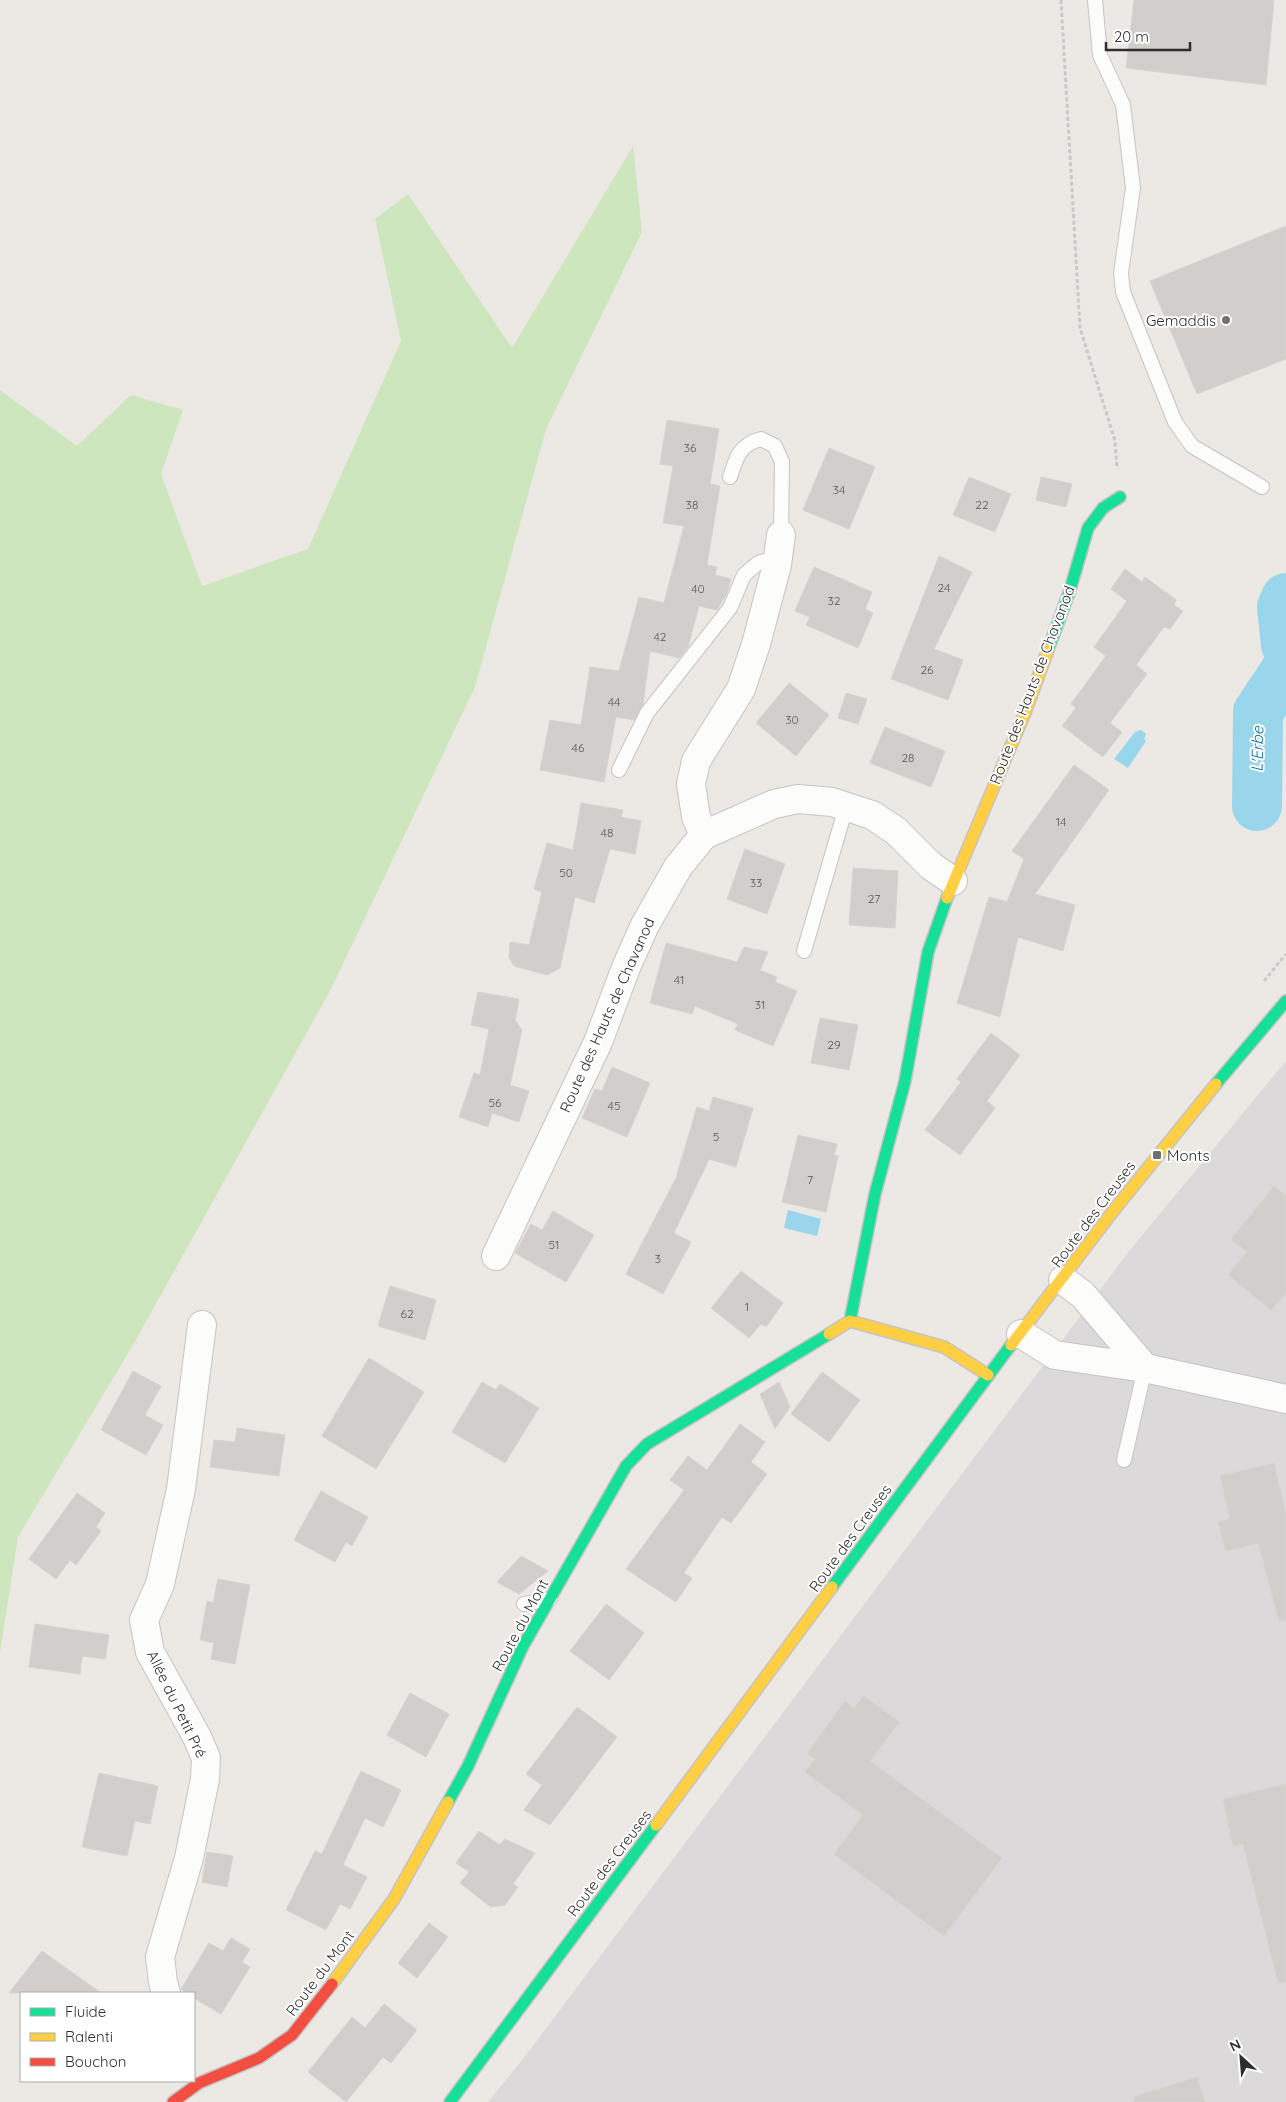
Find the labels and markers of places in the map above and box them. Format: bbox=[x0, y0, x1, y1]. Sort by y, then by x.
place label: Gemaddis bbox=[1146, 311, 1216, 330]
marker: Gemaddis bbox=[1220, 314, 1232, 326]
place label: Monts bbox=[1167, 1146, 1210, 1165]
marker: Monts bbox=[1151, 1149, 1163, 1161]

